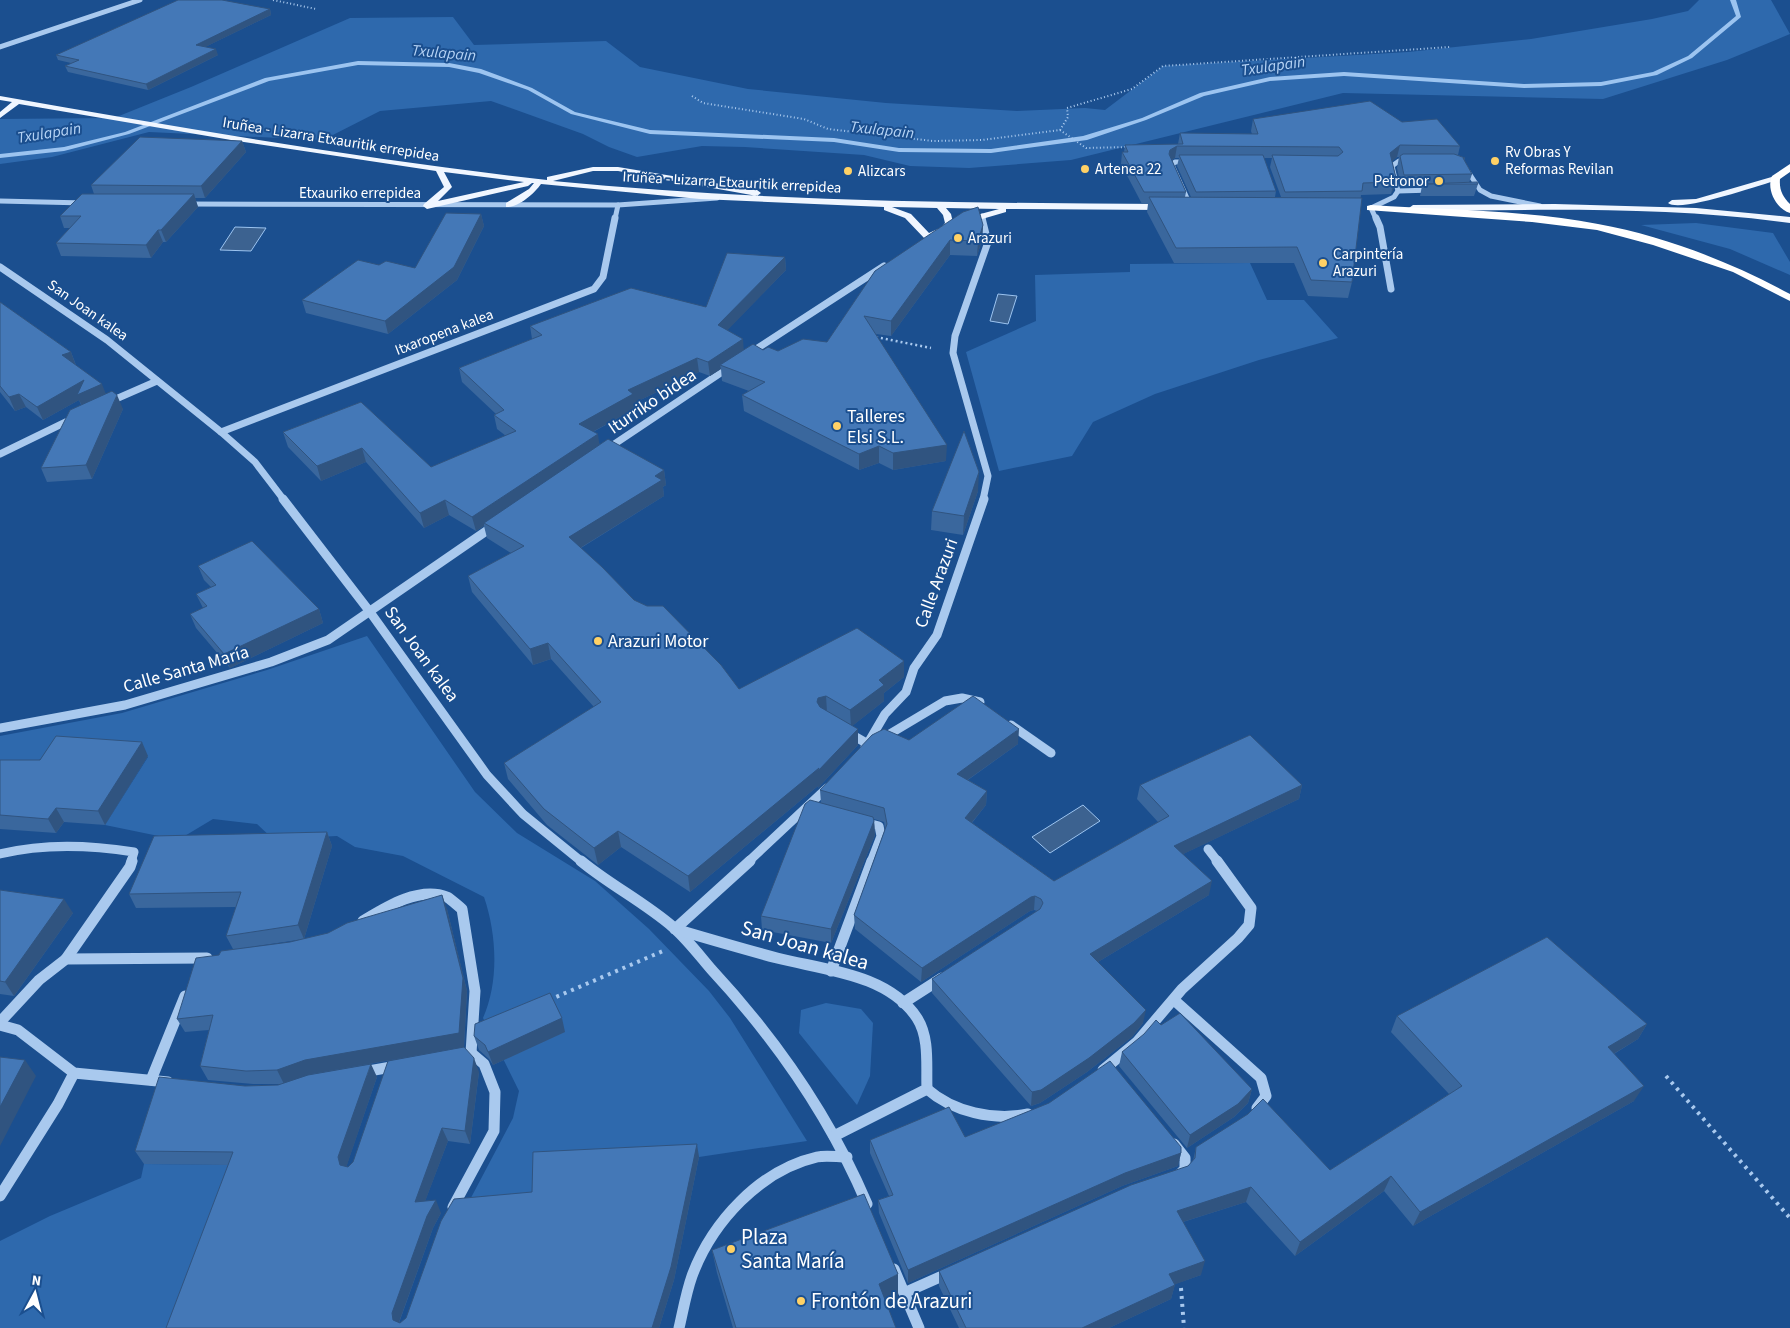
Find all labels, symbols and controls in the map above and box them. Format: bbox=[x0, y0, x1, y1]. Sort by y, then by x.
water label: Txulapain bbox=[411, 39, 477, 67]
water label: Txulapain bbox=[1240, 51, 1307, 81]
street label: Iruñea - Lizarra Etxauritik errepidea bbox=[221, 112, 441, 167]
water label: Txulapain bbox=[849, 116, 915, 144]
water label: Txulapain bbox=[16, 117, 83, 149]
place label: Rv Obras Y Reformas Revilan bbox=[1505, 142, 1614, 180]
marker: Rv Obras Y Reformas Revilan bbox=[1489, 155, 1501, 167]
place label: Artenea 22 bbox=[1095, 159, 1162, 180]
place label: Alizcars bbox=[858, 161, 906, 182]
marker: Artenea 22 bbox=[1079, 163, 1091, 175]
marker: Alizcars bbox=[842, 165, 854, 177]
street label: Iruñea - Lizarra Etxauritik errepidea bbox=[622, 166, 842, 199]
place label: Petronor bbox=[1374, 171, 1430, 192]
marker: Petronor bbox=[1433, 175, 1445, 187]
street label: Etxauriko errepidea bbox=[299, 183, 421, 204]
place label: Arazuri bbox=[968, 228, 1012, 249]
marker: Arazuri bbox=[952, 232, 964, 244]
place label: Carpintería Arazuri bbox=[1333, 244, 1403, 282]
marker: Carpintería Arazuri bbox=[1317, 257, 1329, 269]
street label: San Joan kalea bbox=[43, 275, 132, 346]
street label: Itxaropena kalea bbox=[392, 304, 497, 361]
street label: Iturriko bidea bbox=[603, 363, 701, 440]
place label: Talleres Elsi S.L. bbox=[847, 404, 905, 450]
marker: Talleres Elsi S.L. bbox=[831, 420, 843, 432]
street label: Calle Arazuri bbox=[909, 535, 964, 631]
street label: San Joan kalea bbox=[378, 601, 465, 707]
place label: Arazuri Motor bbox=[608, 629, 709, 654]
marker: Arazuri Motor bbox=[592, 635, 604, 647]
street label: Calle Santa María bbox=[120, 640, 252, 699]
street label: San Joan kalea bbox=[738, 912, 872, 978]
place label: Plaza Santa María bbox=[741, 1222, 845, 1276]
marker: Plaza Santa María bbox=[725, 1243, 737, 1255]
north arrow bbox=[10, 1268, 60, 1318]
text: N bbox=[31, 1271, 42, 1292]
place label: Frontón de Arazuri bbox=[811, 1286, 972, 1316]
marker: Frontón de Arazuri bbox=[795, 1295, 807, 1307]

